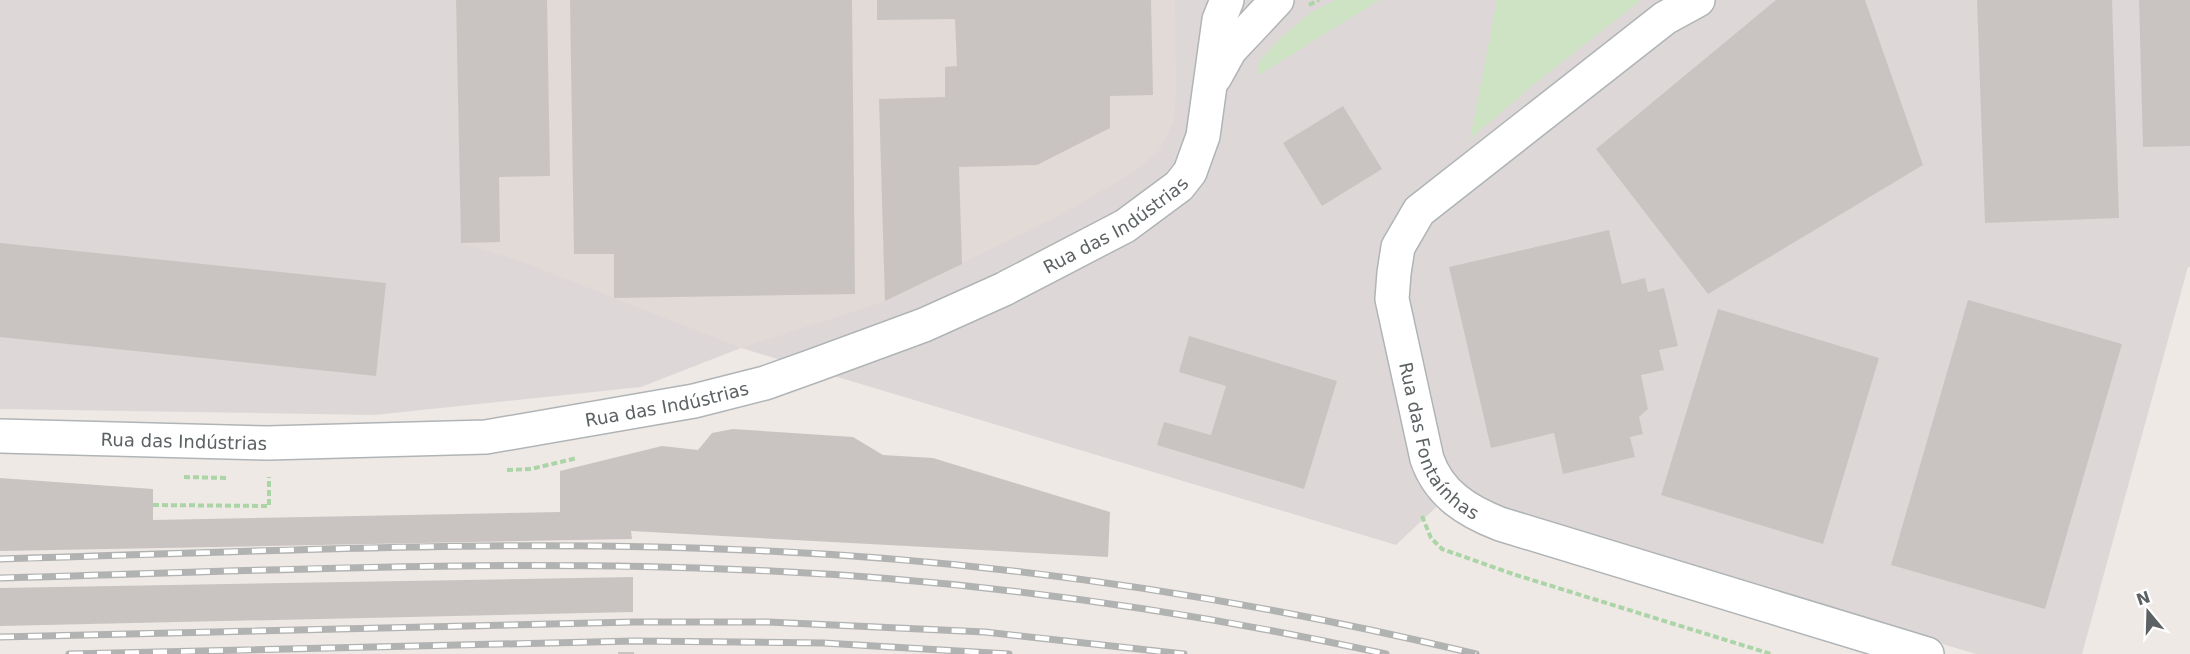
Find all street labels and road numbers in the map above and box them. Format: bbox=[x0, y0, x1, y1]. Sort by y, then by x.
street label: Rua das Indústrias bbox=[1039, 173, 1192, 277]
street label: Rua das Fontaínhas bbox=[1396, 360, 1483, 523]
street label: Rua das Indústrias bbox=[583, 377, 751, 430]
street label: Rua das Indústrias bbox=[101, 428, 267, 453]

